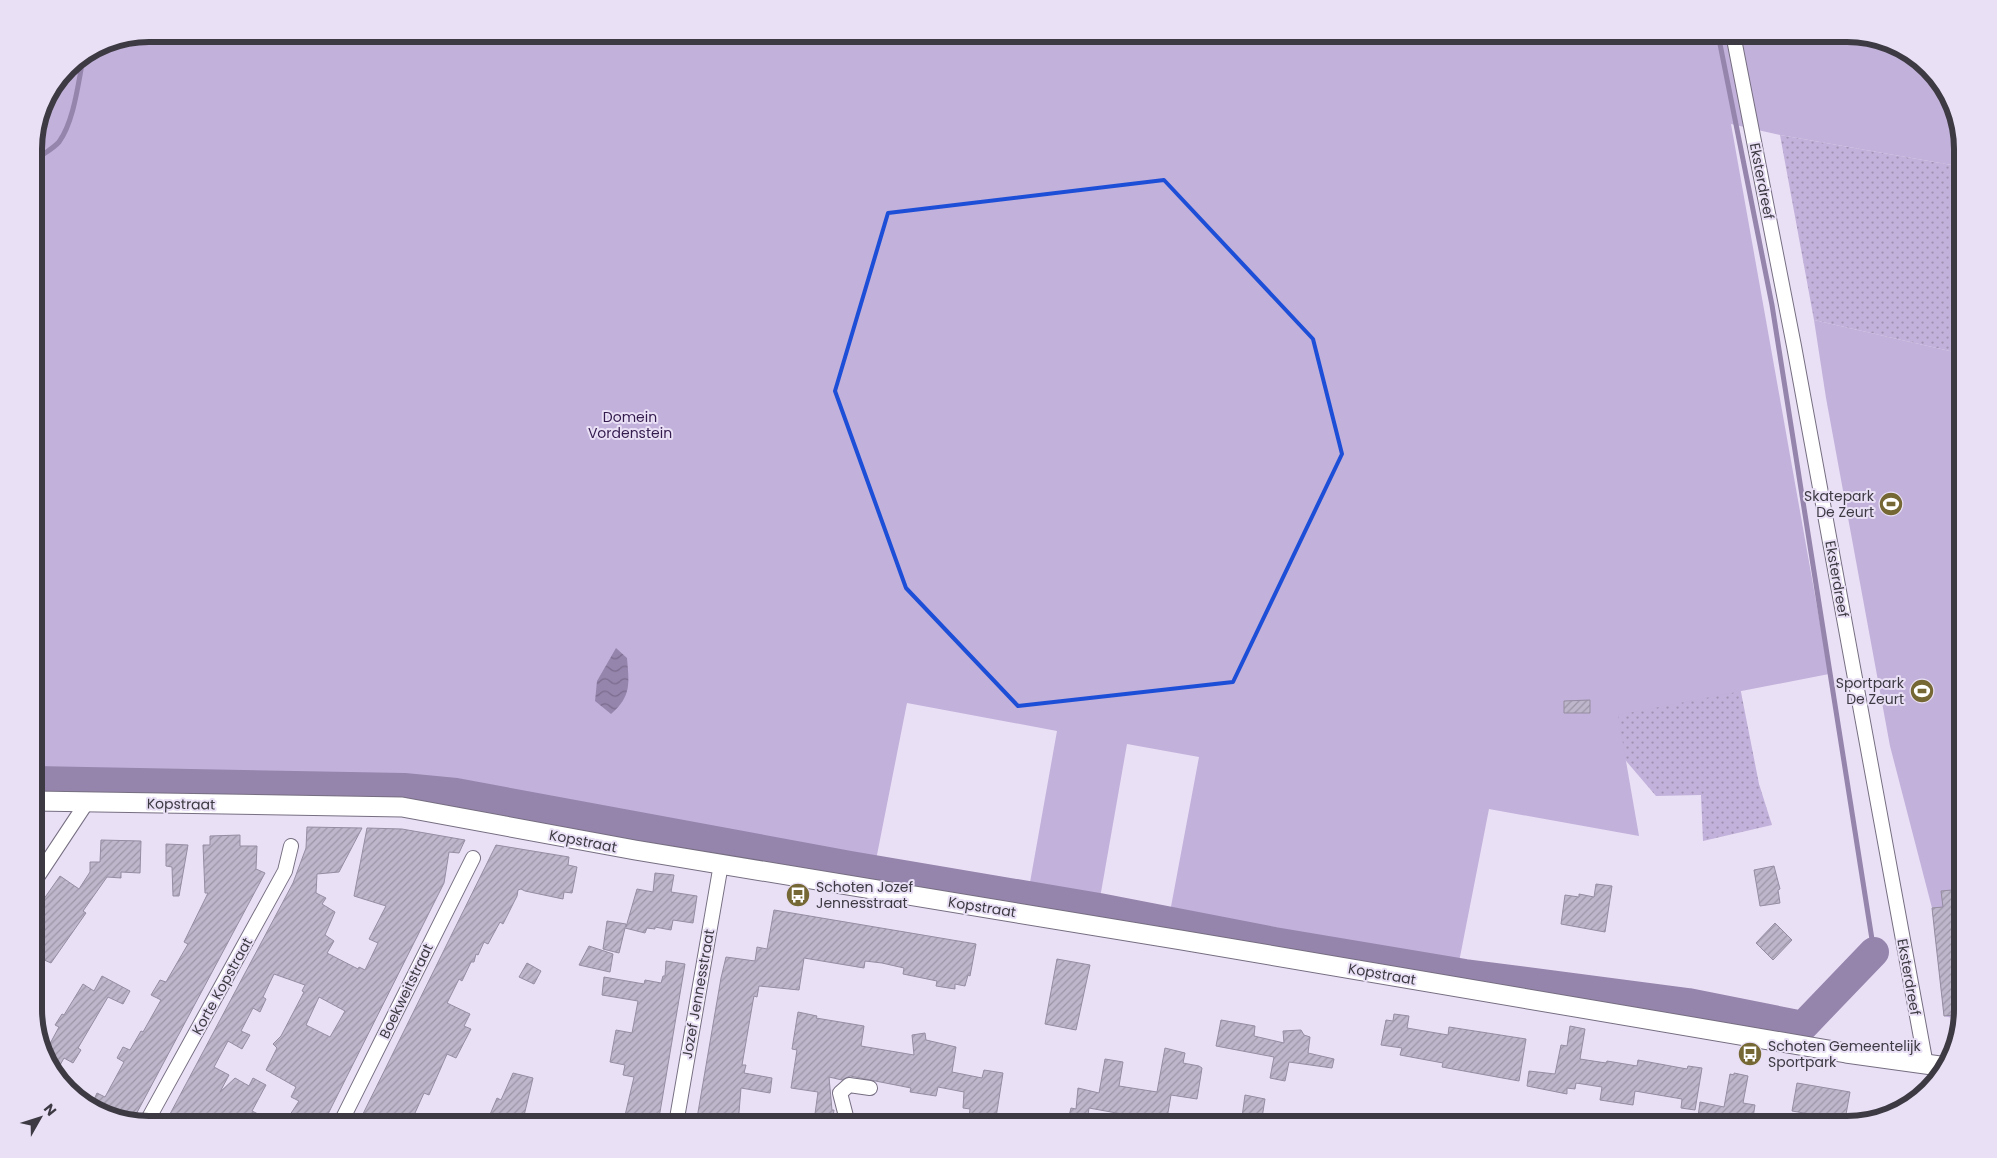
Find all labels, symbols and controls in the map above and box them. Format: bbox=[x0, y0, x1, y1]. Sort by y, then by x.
street label: Eksterdreef bbox=[1745, 141, 1779, 221]
park label: Domein Vordenstein bbox=[588, 407, 672, 443]
place label: Skatepark De Zeurt bbox=[1804, 486, 1875, 522]
sports icon: Skatepark De Zeurt bbox=[1878, 491, 1904, 517]
street label: Eksterdreef bbox=[1820, 539, 1854, 619]
place label: Sportpark De Zeurt bbox=[1836, 673, 1905, 709]
sports icon: Sportpark De Zeurt bbox=[1909, 678, 1935, 704]
street label: Kopstraat bbox=[147, 793, 215, 815]
street label: Kopstraat bbox=[547, 825, 619, 857]
place label: Schoten Jozef Jennesstraat bbox=[816, 877, 914, 913]
bus stop icon: Schoten Jozef Jennesstraat bbox=[785, 882, 811, 908]
street label: Kopstraat bbox=[947, 892, 1017, 922]
street label: Jozef Jennesstraat bbox=[677, 928, 719, 1060]
street label: Korte Kopstraat bbox=[187, 934, 257, 1038]
street label: Eksterdreef bbox=[1892, 937, 1926, 1017]
street label: Boekweitstraat bbox=[374, 940, 438, 1042]
street label: Kopstraat bbox=[1347, 958, 1417, 990]
place label: Schoten Gemeentelijk Sportpark bbox=[1768, 1036, 1922, 1072]
bus stop icon: Schoten Gemeentelijk Sportpark bbox=[1737, 1041, 1763, 1067]
north arrow bbox=[15, 1093, 65, 1143]
text: N bbox=[39, 1099, 61, 1120]

